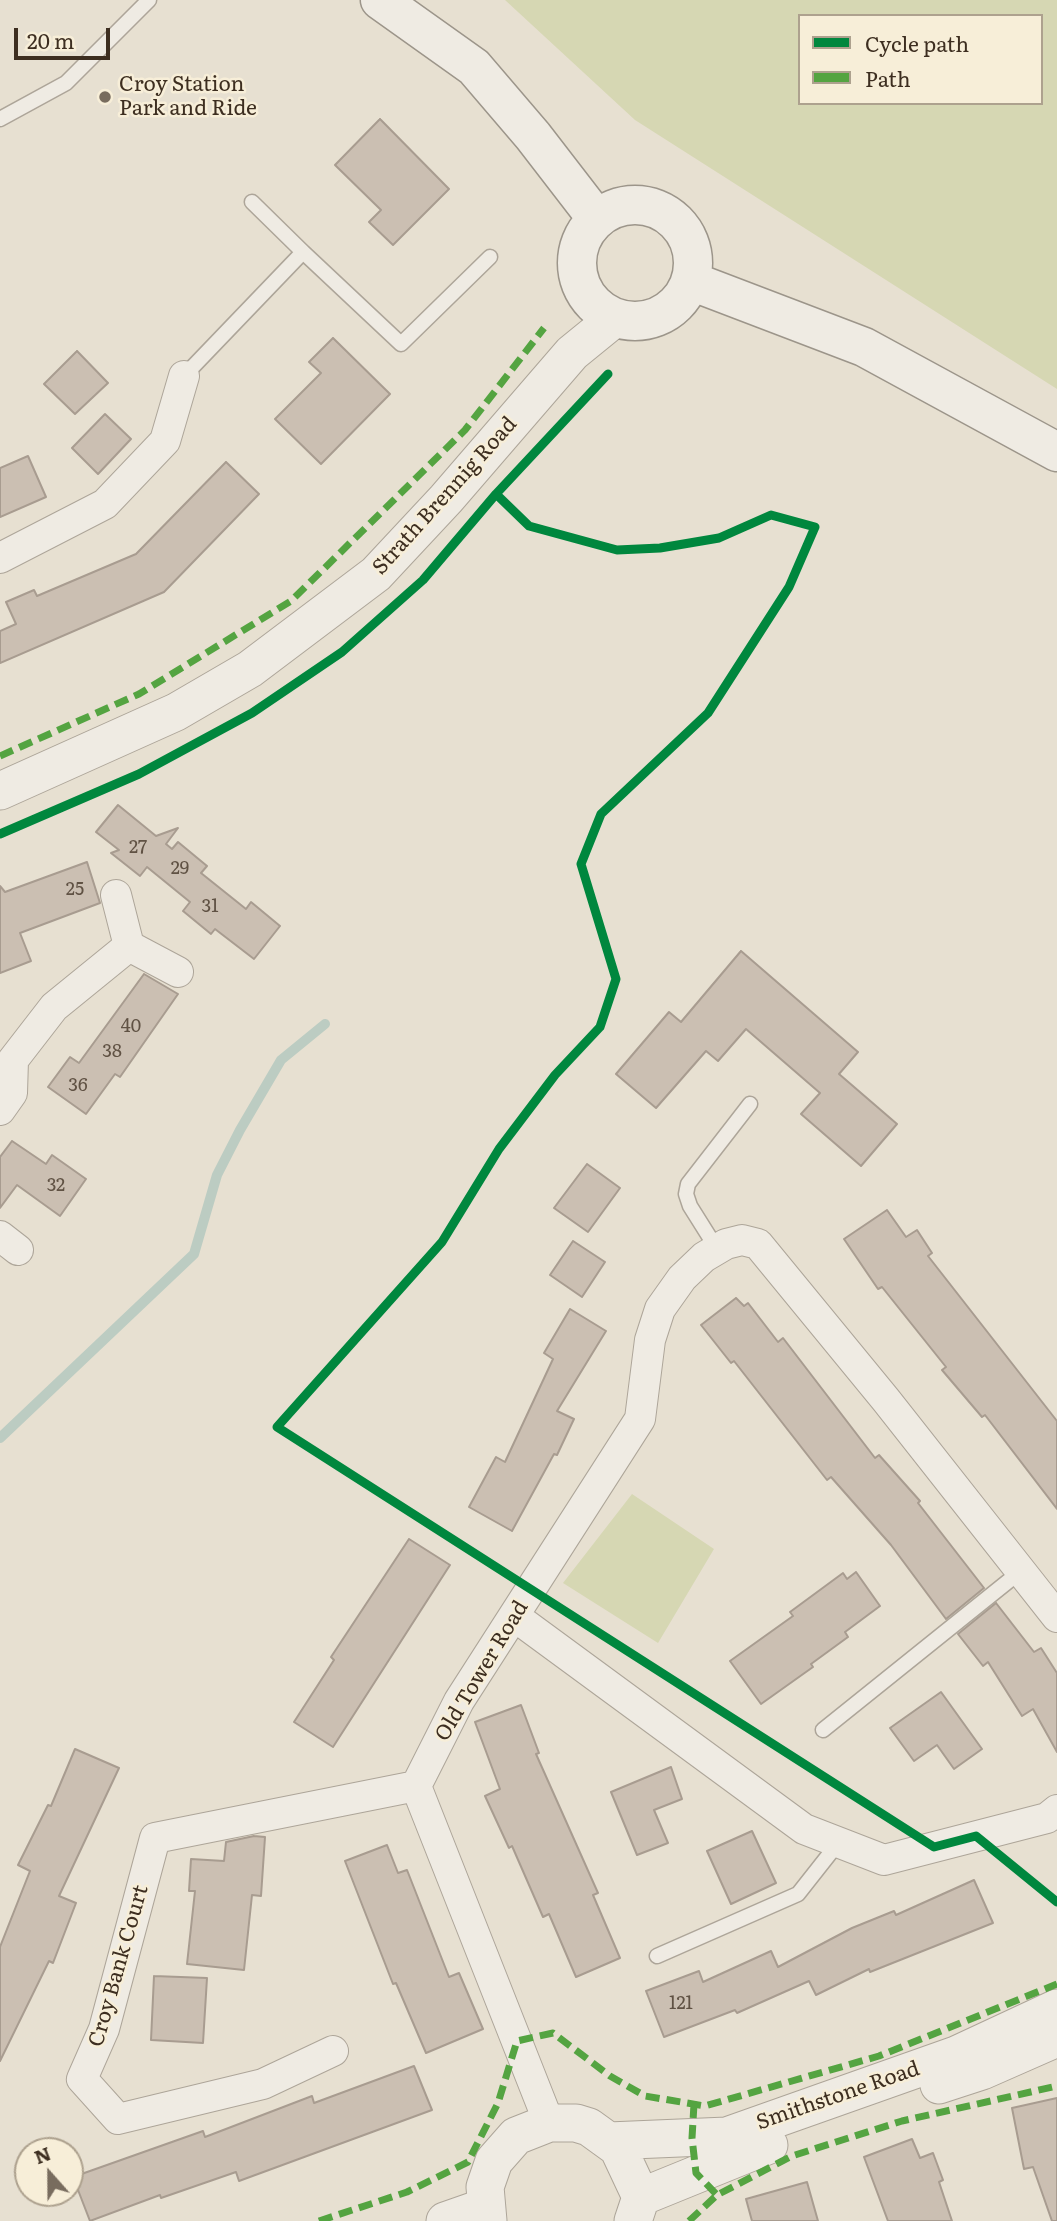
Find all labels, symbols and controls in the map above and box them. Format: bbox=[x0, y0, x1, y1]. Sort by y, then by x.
scale bar bbox=[18, 14, 114, 58]
legend bbox=[798, 14, 1043, 105]
text: 20 m bbox=[27, 24, 74, 55]
text: Cycle path bbox=[865, 27, 969, 58]
text: Path bbox=[865, 62, 911, 93]
place label: Croy Station Park and Ride bbox=[119, 72, 257, 122]
marker: Croy Station Park and Ride bbox=[97, 89, 113, 105]
street label: Strath Brennig Road bbox=[368, 412, 522, 580]
house number: 27 bbox=[129, 837, 147, 859]
house number: 29 bbox=[171, 858, 189, 880]
house number: 25 bbox=[66, 879, 84, 901]
house number: 31 bbox=[201, 896, 219, 918]
house number: 40 bbox=[121, 1016, 141, 1038]
house number: 38 bbox=[102, 1041, 122, 1063]
house number: 36 bbox=[68, 1075, 88, 1097]
house number: 32 bbox=[47, 1175, 65, 1197]
street label: Old Tower Road bbox=[430, 1596, 534, 1746]
street label: Croy Bank Court bbox=[84, 1882, 154, 2050]
house number: 121 bbox=[669, 1993, 693, 2015]
street label: Smithstone Road bbox=[753, 2056, 923, 2136]
north arrow bbox=[14, 2137, 84, 2207]
text: N bbox=[30, 2138, 55, 2170]

